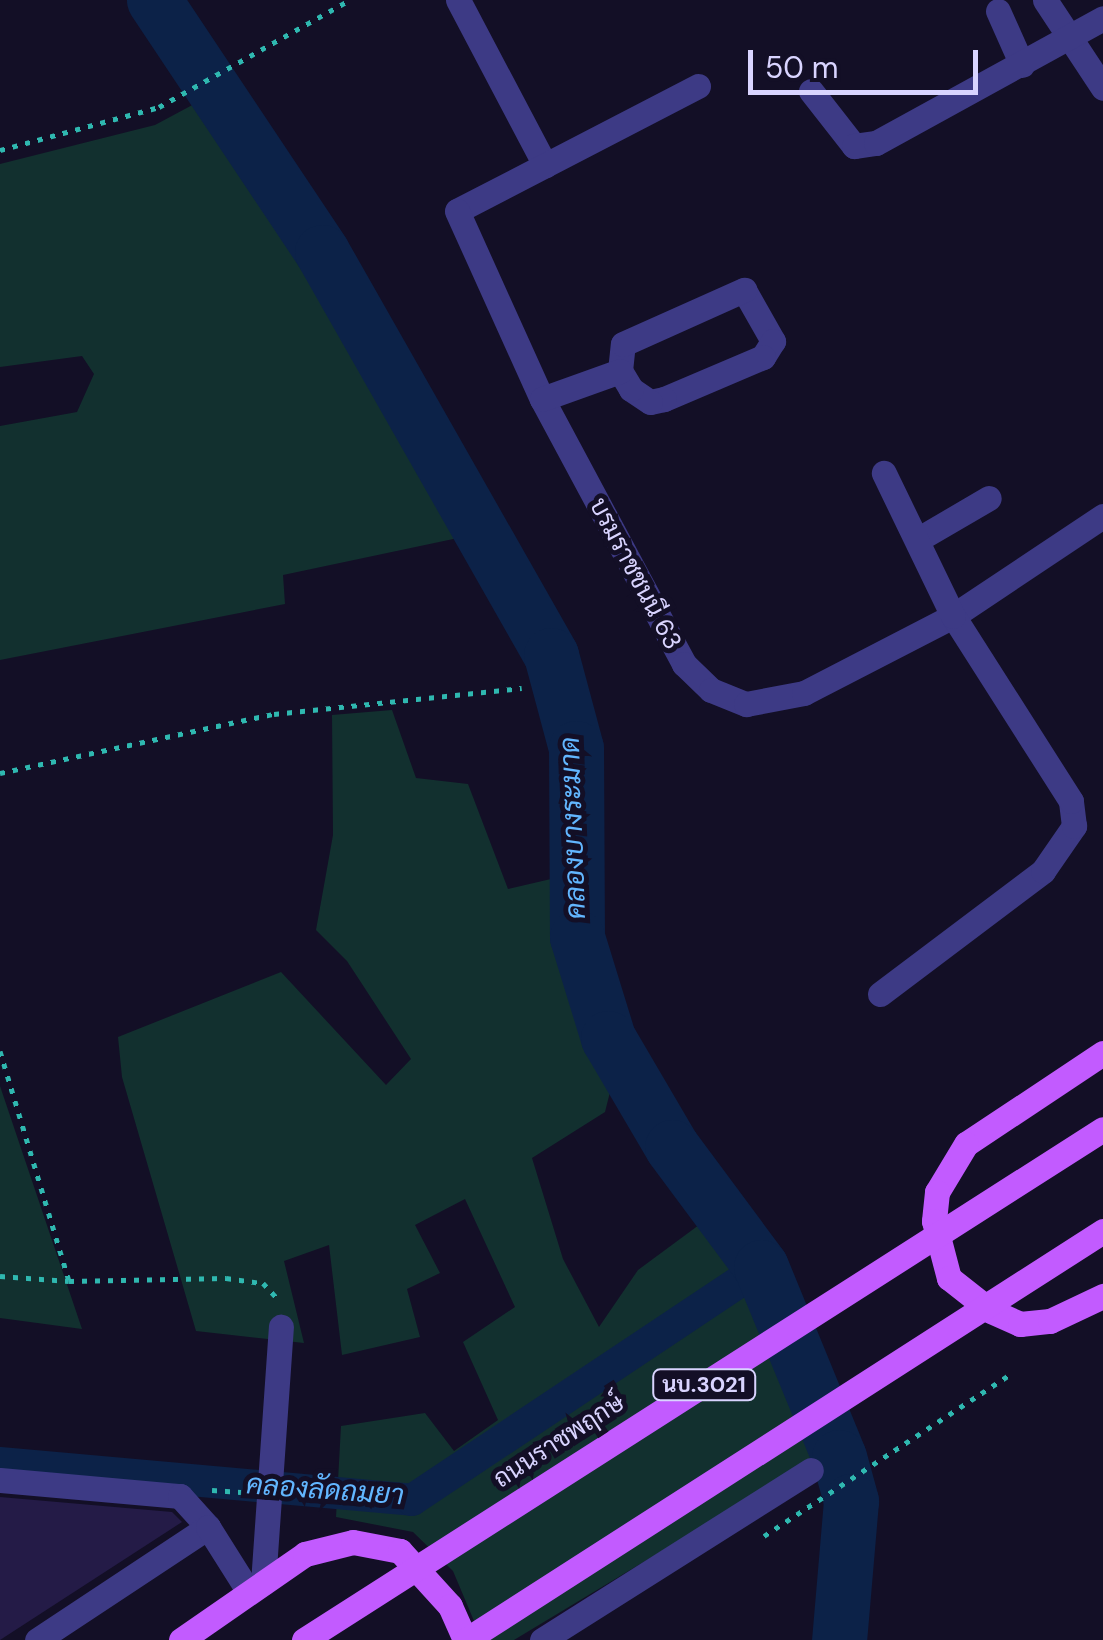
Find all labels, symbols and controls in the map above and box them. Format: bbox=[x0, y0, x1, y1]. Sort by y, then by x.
scale bar bbox=[753, 30, 983, 92]
text: 50 m bbox=[765, 48, 839, 87]
street label: บรมราชชนนี 63 bbox=[583, 493, 687, 655]
water label: คลองบางระมาด bbox=[553, 736, 593, 920]
road number: นบ.3021 bbox=[652, 1368, 756, 1402]
street label: ถนนราชพฤกษ์ bbox=[488, 1388, 630, 1494]
water label: คลองลัดถมยา bbox=[245, 1468, 405, 1512]

